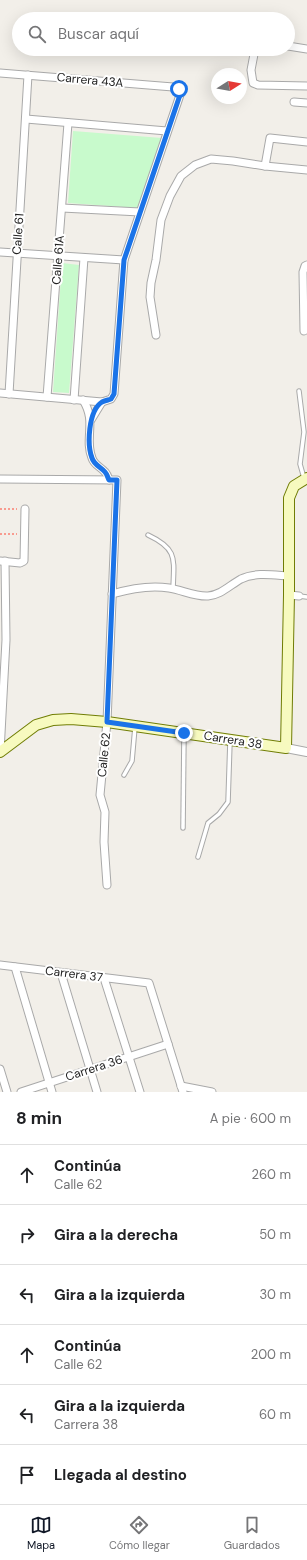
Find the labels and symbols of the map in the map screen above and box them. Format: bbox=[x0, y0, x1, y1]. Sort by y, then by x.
north arrow bbox=[211, 68, 247, 104]
street label: Carrera 43A bbox=[56, 69, 124, 91]
route start bbox=[170, 80, 188, 98]
street label: Calle 61 bbox=[9, 213, 27, 255]
street label: Calle 61A bbox=[48, 235, 68, 285]
route end bbox=[175, 724, 193, 742]
street label: Carrera 38 bbox=[203, 727, 263, 753]
street label: Calle 62 bbox=[94, 732, 114, 778]
street label: Carrera 37 bbox=[44, 963, 104, 985]
street label: Carrera 36 bbox=[63, 1051, 125, 1085]

